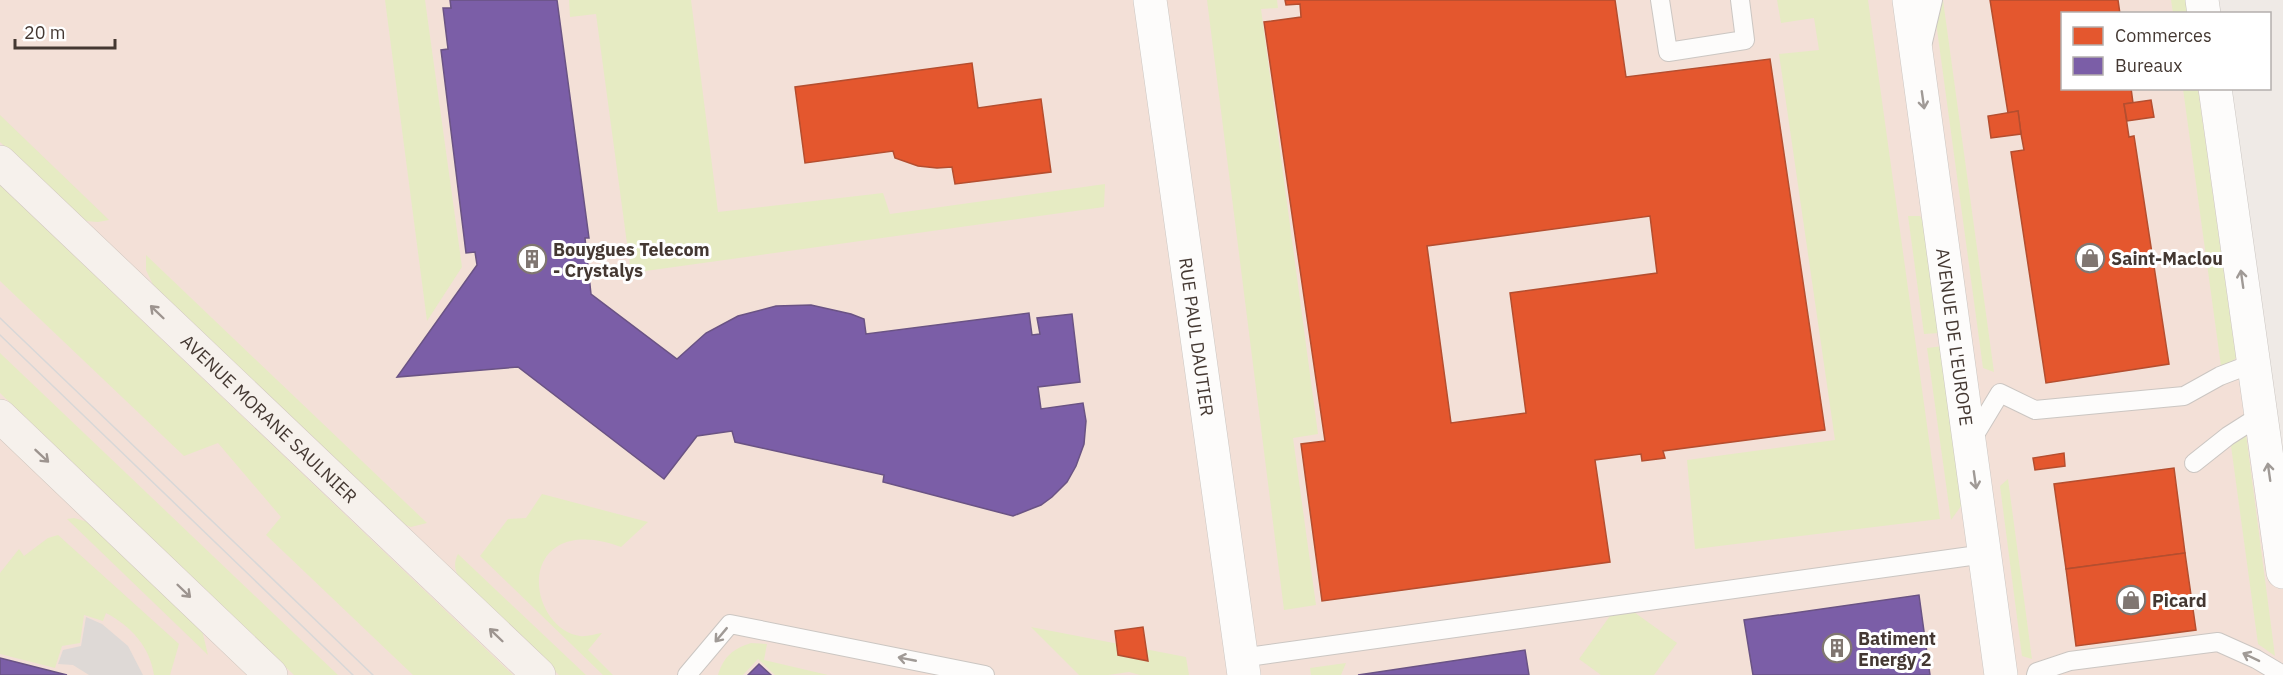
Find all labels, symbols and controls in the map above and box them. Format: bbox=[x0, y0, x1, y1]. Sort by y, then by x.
scale bar bbox=[15, 12, 116, 50]
legend bbox=[2061, 12, 2271, 90]
text: 20 m bbox=[24, 21, 66, 44]
text: Commerces bbox=[2115, 24, 2212, 47]
text: Bureaux bbox=[2115, 54, 2182, 77]
one-way arrow bbox=[1918, 89, 1929, 109]
place label: Bouygues Telecom - Crystalys bbox=[553, 238, 710, 282]
shop icon: Saint-Maclou bbox=[2074, 242, 2106, 274]
building icon: Bouygues Telecom - Crystalys bbox=[516, 243, 548, 275]
street label: AVENUE DE L'EUROPE bbox=[1931, 247, 1978, 427]
place label: Saint-Maclou bbox=[2111, 247, 2223, 270]
street label: RUE PAUL DAUTIER bbox=[1174, 256, 1219, 418]
one-way arrow bbox=[2236, 270, 2247, 290]
one-way arrow bbox=[150, 305, 165, 319]
street label: AVENUE MORANE SAULNIER bbox=[176, 329, 362, 508]
one-way arrow bbox=[35, 449, 50, 463]
one-way arrow bbox=[2263, 463, 2274, 483]
one-way arrow bbox=[1969, 470, 1980, 489]
one-way arrow bbox=[176, 583, 191, 598]
shop icon: Picard bbox=[2115, 584, 2147, 616]
place label: Picard bbox=[2152, 589, 2207, 612]
one-way arrow bbox=[489, 627, 504, 642]
one-way arrow bbox=[714, 627, 728, 642]
place label: Batiment Energy 2 bbox=[1858, 627, 1936, 671]
building icon: Batiment Energy 2 bbox=[1821, 632, 1853, 664]
one-way arrow bbox=[2243, 651, 2261, 663]
one-way arrow bbox=[898, 653, 918, 664]

